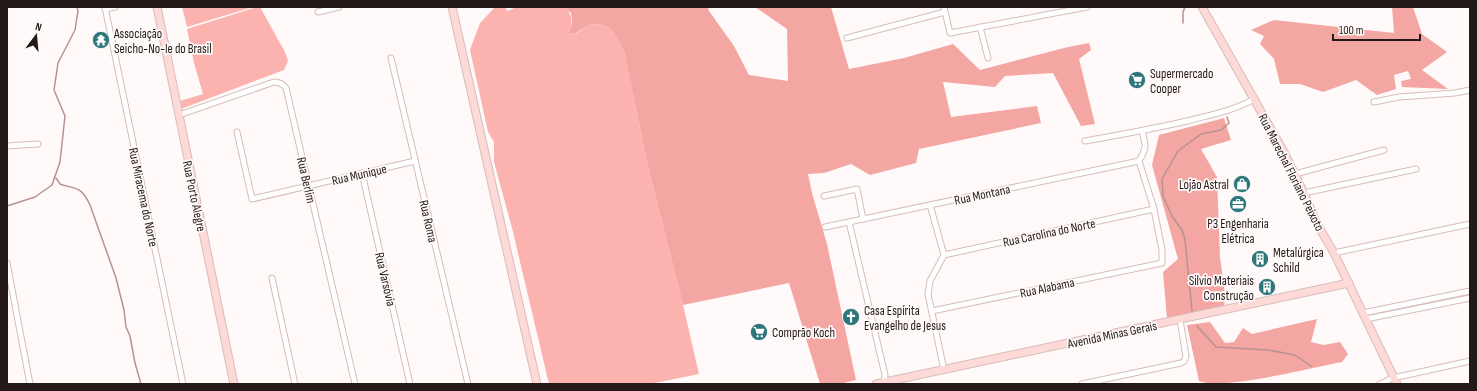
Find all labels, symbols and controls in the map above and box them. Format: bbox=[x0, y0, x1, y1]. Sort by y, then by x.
north arrow bbox=[16, 16, 56, 56]
scale bar bbox=[1333, 16, 1420, 42]
text: N bbox=[34, 20, 43, 34]
text: 100 m bbox=[1339, 23, 1364, 38]
place label: Associação Seicho-No-Ie do Brasil bbox=[113, 26, 212, 57]
temple icon: Associação Seicho-No-Ie do Brasil bbox=[91, 30, 111, 50]
place label: Supermercado Cooper bbox=[1150, 66, 1213, 97]
supermarket icon: Supermercado Cooper bbox=[1127, 70, 1147, 90]
street label: Rua Marechal Floriano Peixoto bbox=[1255, 111, 1328, 234]
street label: Rua Miracema do Norte bbox=[125, 146, 161, 248]
street label: Rua Berlim bbox=[293, 156, 319, 205]
street label: Rua Porto Alegre bbox=[179, 159, 209, 233]
street label: Rua Munique bbox=[330, 161, 388, 189]
shop icon: Lojão Astral bbox=[1232, 174, 1252, 194]
place label: Lojão Astral bbox=[1179, 177, 1229, 193]
street label: Rua Montana bbox=[953, 181, 1012, 209]
office icon: P3 Engenharia Elétrica bbox=[1228, 194, 1248, 214]
street label: Rua Roma bbox=[415, 198, 441, 244]
street label: Rua Carolina do Norte bbox=[1001, 215, 1097, 251]
place label: P3 Engenharia Elétrica bbox=[1207, 216, 1269, 247]
place label: Metalúrgica Schild bbox=[1273, 245, 1324, 276]
building icon: Metalúrgica Schild bbox=[1250, 249, 1270, 269]
street label: Rua Varsóvia bbox=[371, 251, 399, 308]
place label: Silvio Materiais Construção bbox=[1189, 273, 1254, 304]
street label: Rua Alabama bbox=[1018, 274, 1076, 302]
building icon: Silvio Materiais Construção bbox=[1257, 277, 1277, 297]
place label: Casa Espírita Evangelho de Jesus bbox=[864, 303, 946, 334]
church icon: Casa Espírita Evangelho de Jesus bbox=[841, 307, 861, 327]
street label: Avenida Minas Gerais bbox=[1065, 318, 1159, 352]
supermarket icon: Comprão Koch bbox=[749, 322, 769, 342]
place label: Comprão Koch bbox=[772, 325, 835, 341]

